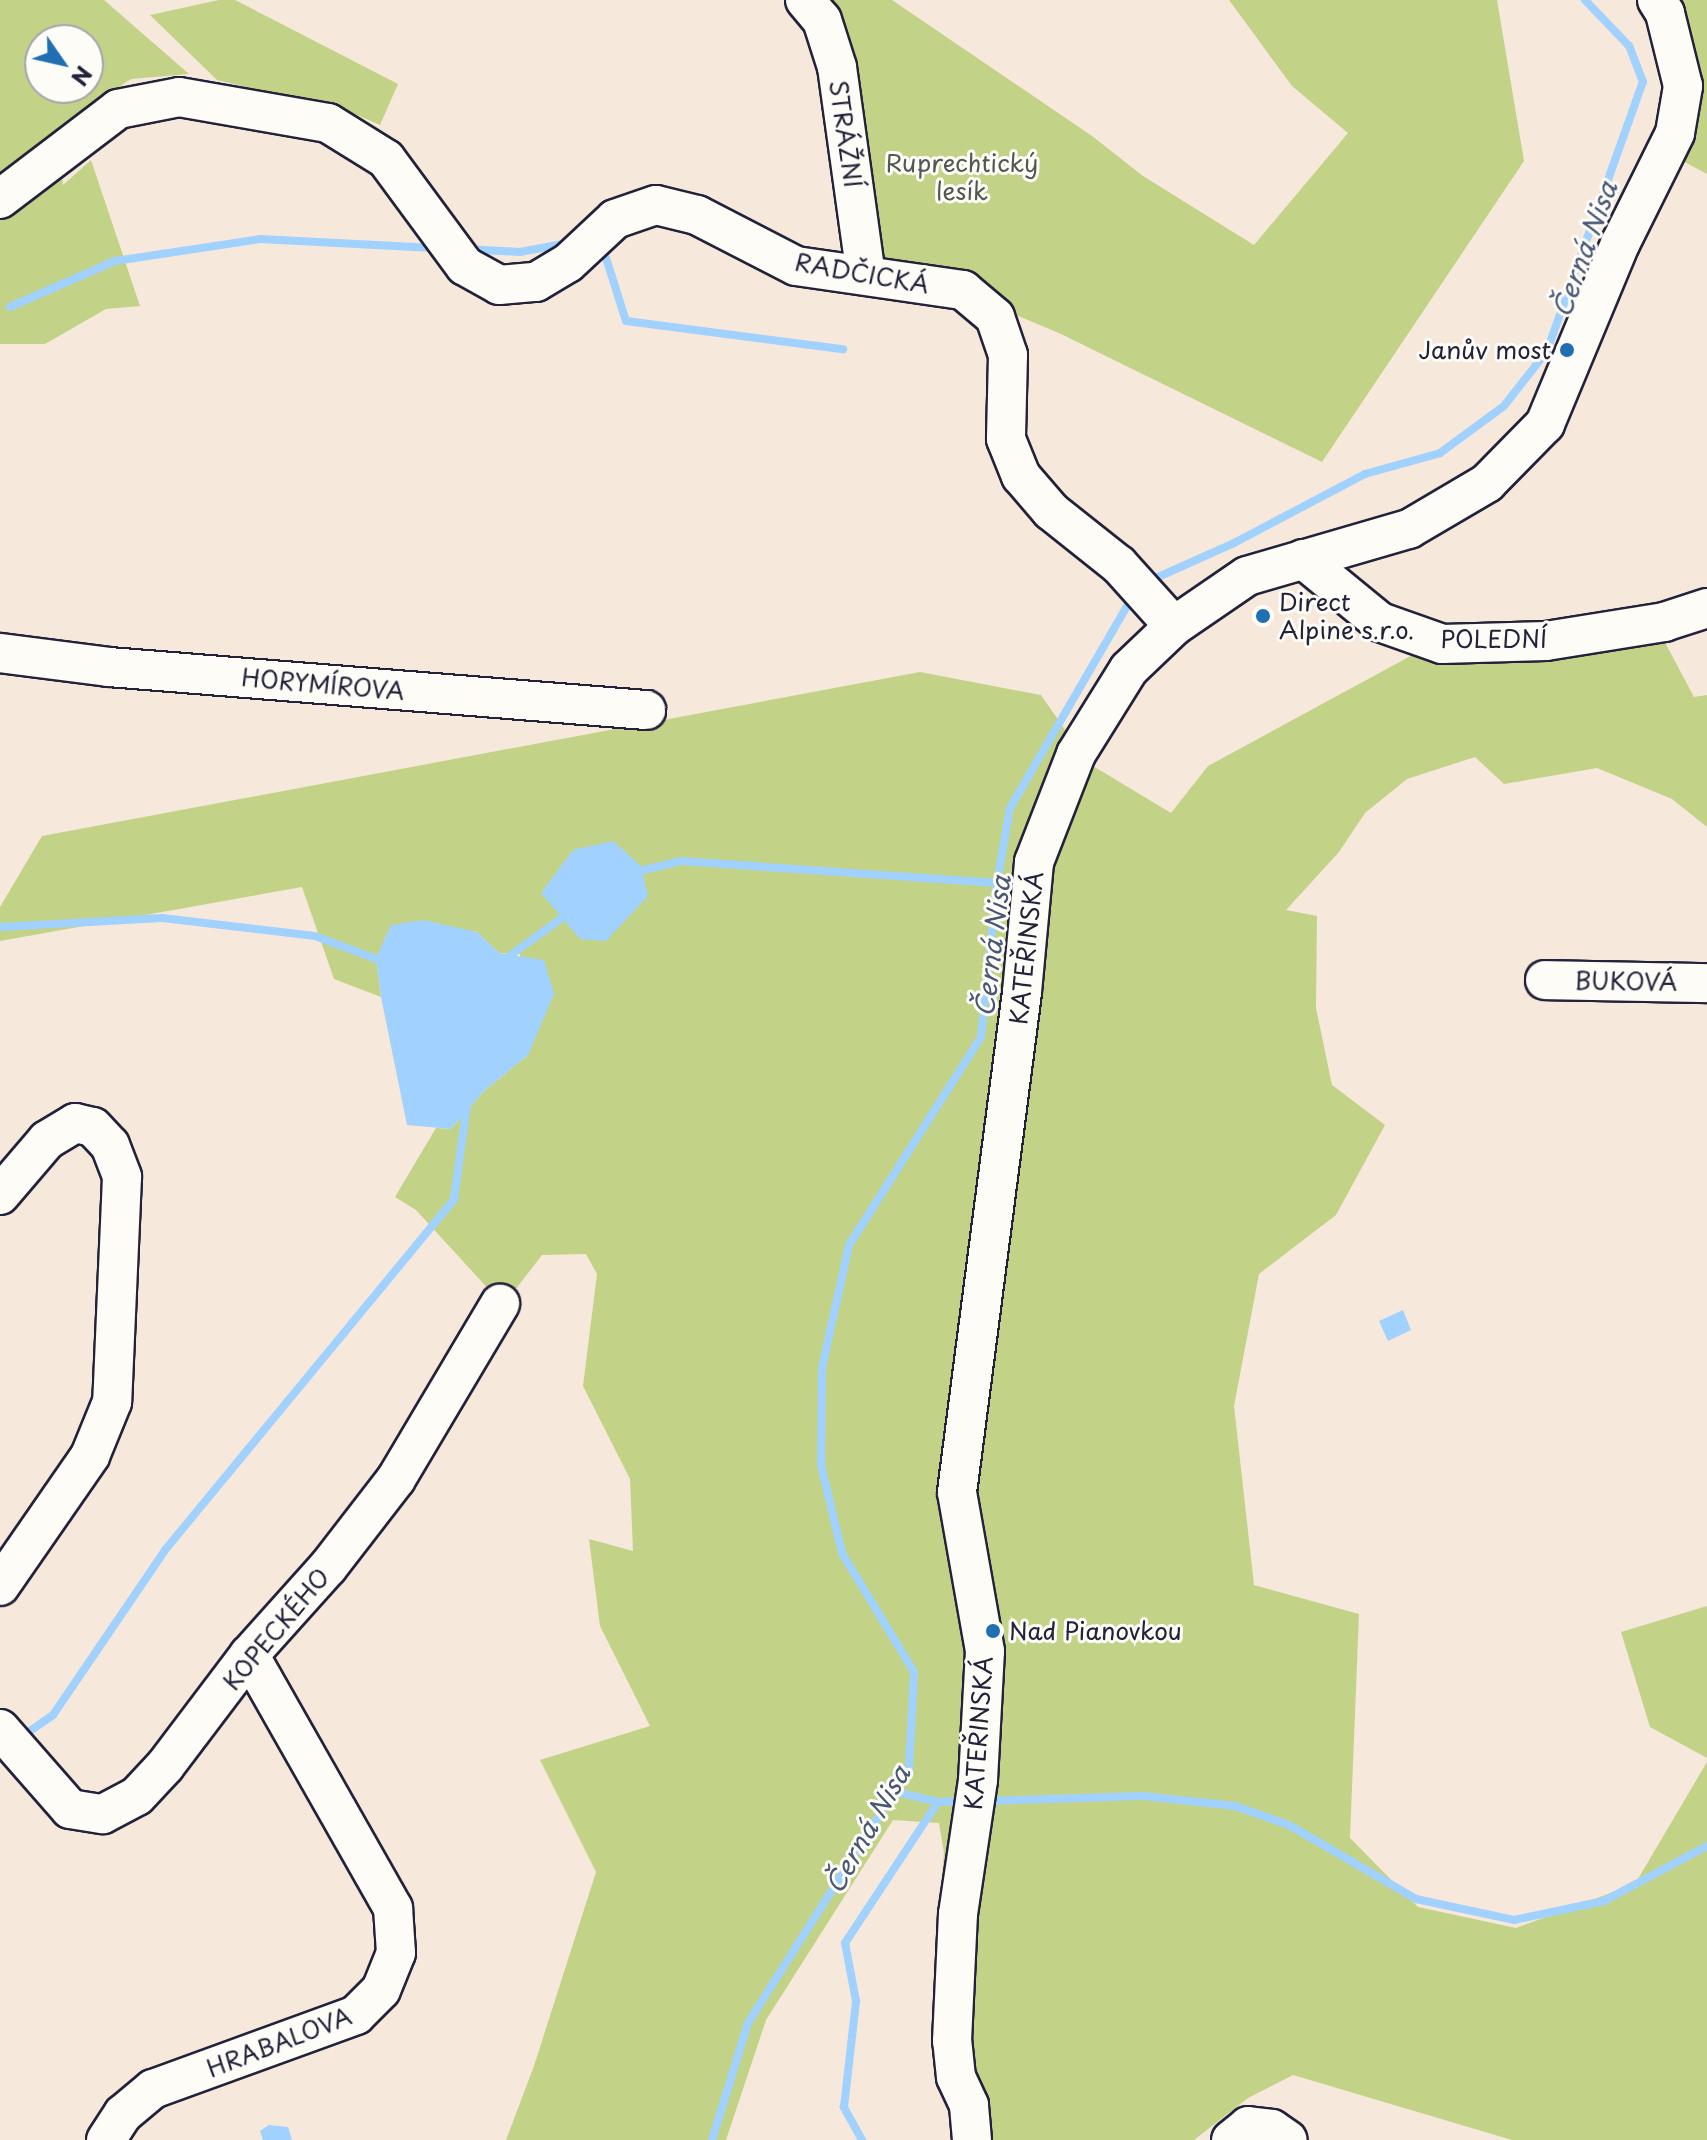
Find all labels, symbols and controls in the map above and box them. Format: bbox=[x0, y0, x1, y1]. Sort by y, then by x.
north arrow bbox=[24, 24, 104, 104]
text: N bbox=[64, 60, 101, 93]
street label: STRÁŽNÍ bbox=[824, 78, 868, 190]
park label: Ruprechtický lesík bbox=[886, 149, 1038, 205]
water label: Černá Nisa bbox=[1545, 177, 1623, 321]
street label: RADČICKÁ bbox=[793, 247, 931, 299]
place label: Janův most bbox=[1420, 336, 1551, 364]
marker: Janův most bbox=[1558, 341, 1576, 359]
place label: Direct Alpine s.r.o. bbox=[1279, 588, 1413, 644]
marker: Direct Alpine s.r.o. bbox=[1254, 607, 1272, 625]
street label: POLEDNÍ bbox=[1441, 625, 1547, 653]
street label: HORYMÍROVA bbox=[240, 663, 406, 705]
street label: KATEŘINSKÁ bbox=[1004, 870, 1048, 1026]
water label: Černá Nisa bbox=[968, 874, 1016, 1018]
street label: BUKOVÁ bbox=[1574, 966, 1678, 996]
street label: KOPECKÉHO bbox=[217, 1562, 335, 1696]
place label: Nad Pianovkou bbox=[1009, 1617, 1183, 1645]
marker: Nad Pianovkou bbox=[984, 1622, 1002, 1640]
street label: KATEŘINSKÁ bbox=[958, 1655, 998, 1811]
water label: Černá Nisa bbox=[818, 1760, 916, 1898]
street label: HRABALOVA bbox=[203, 2001, 355, 2083]

